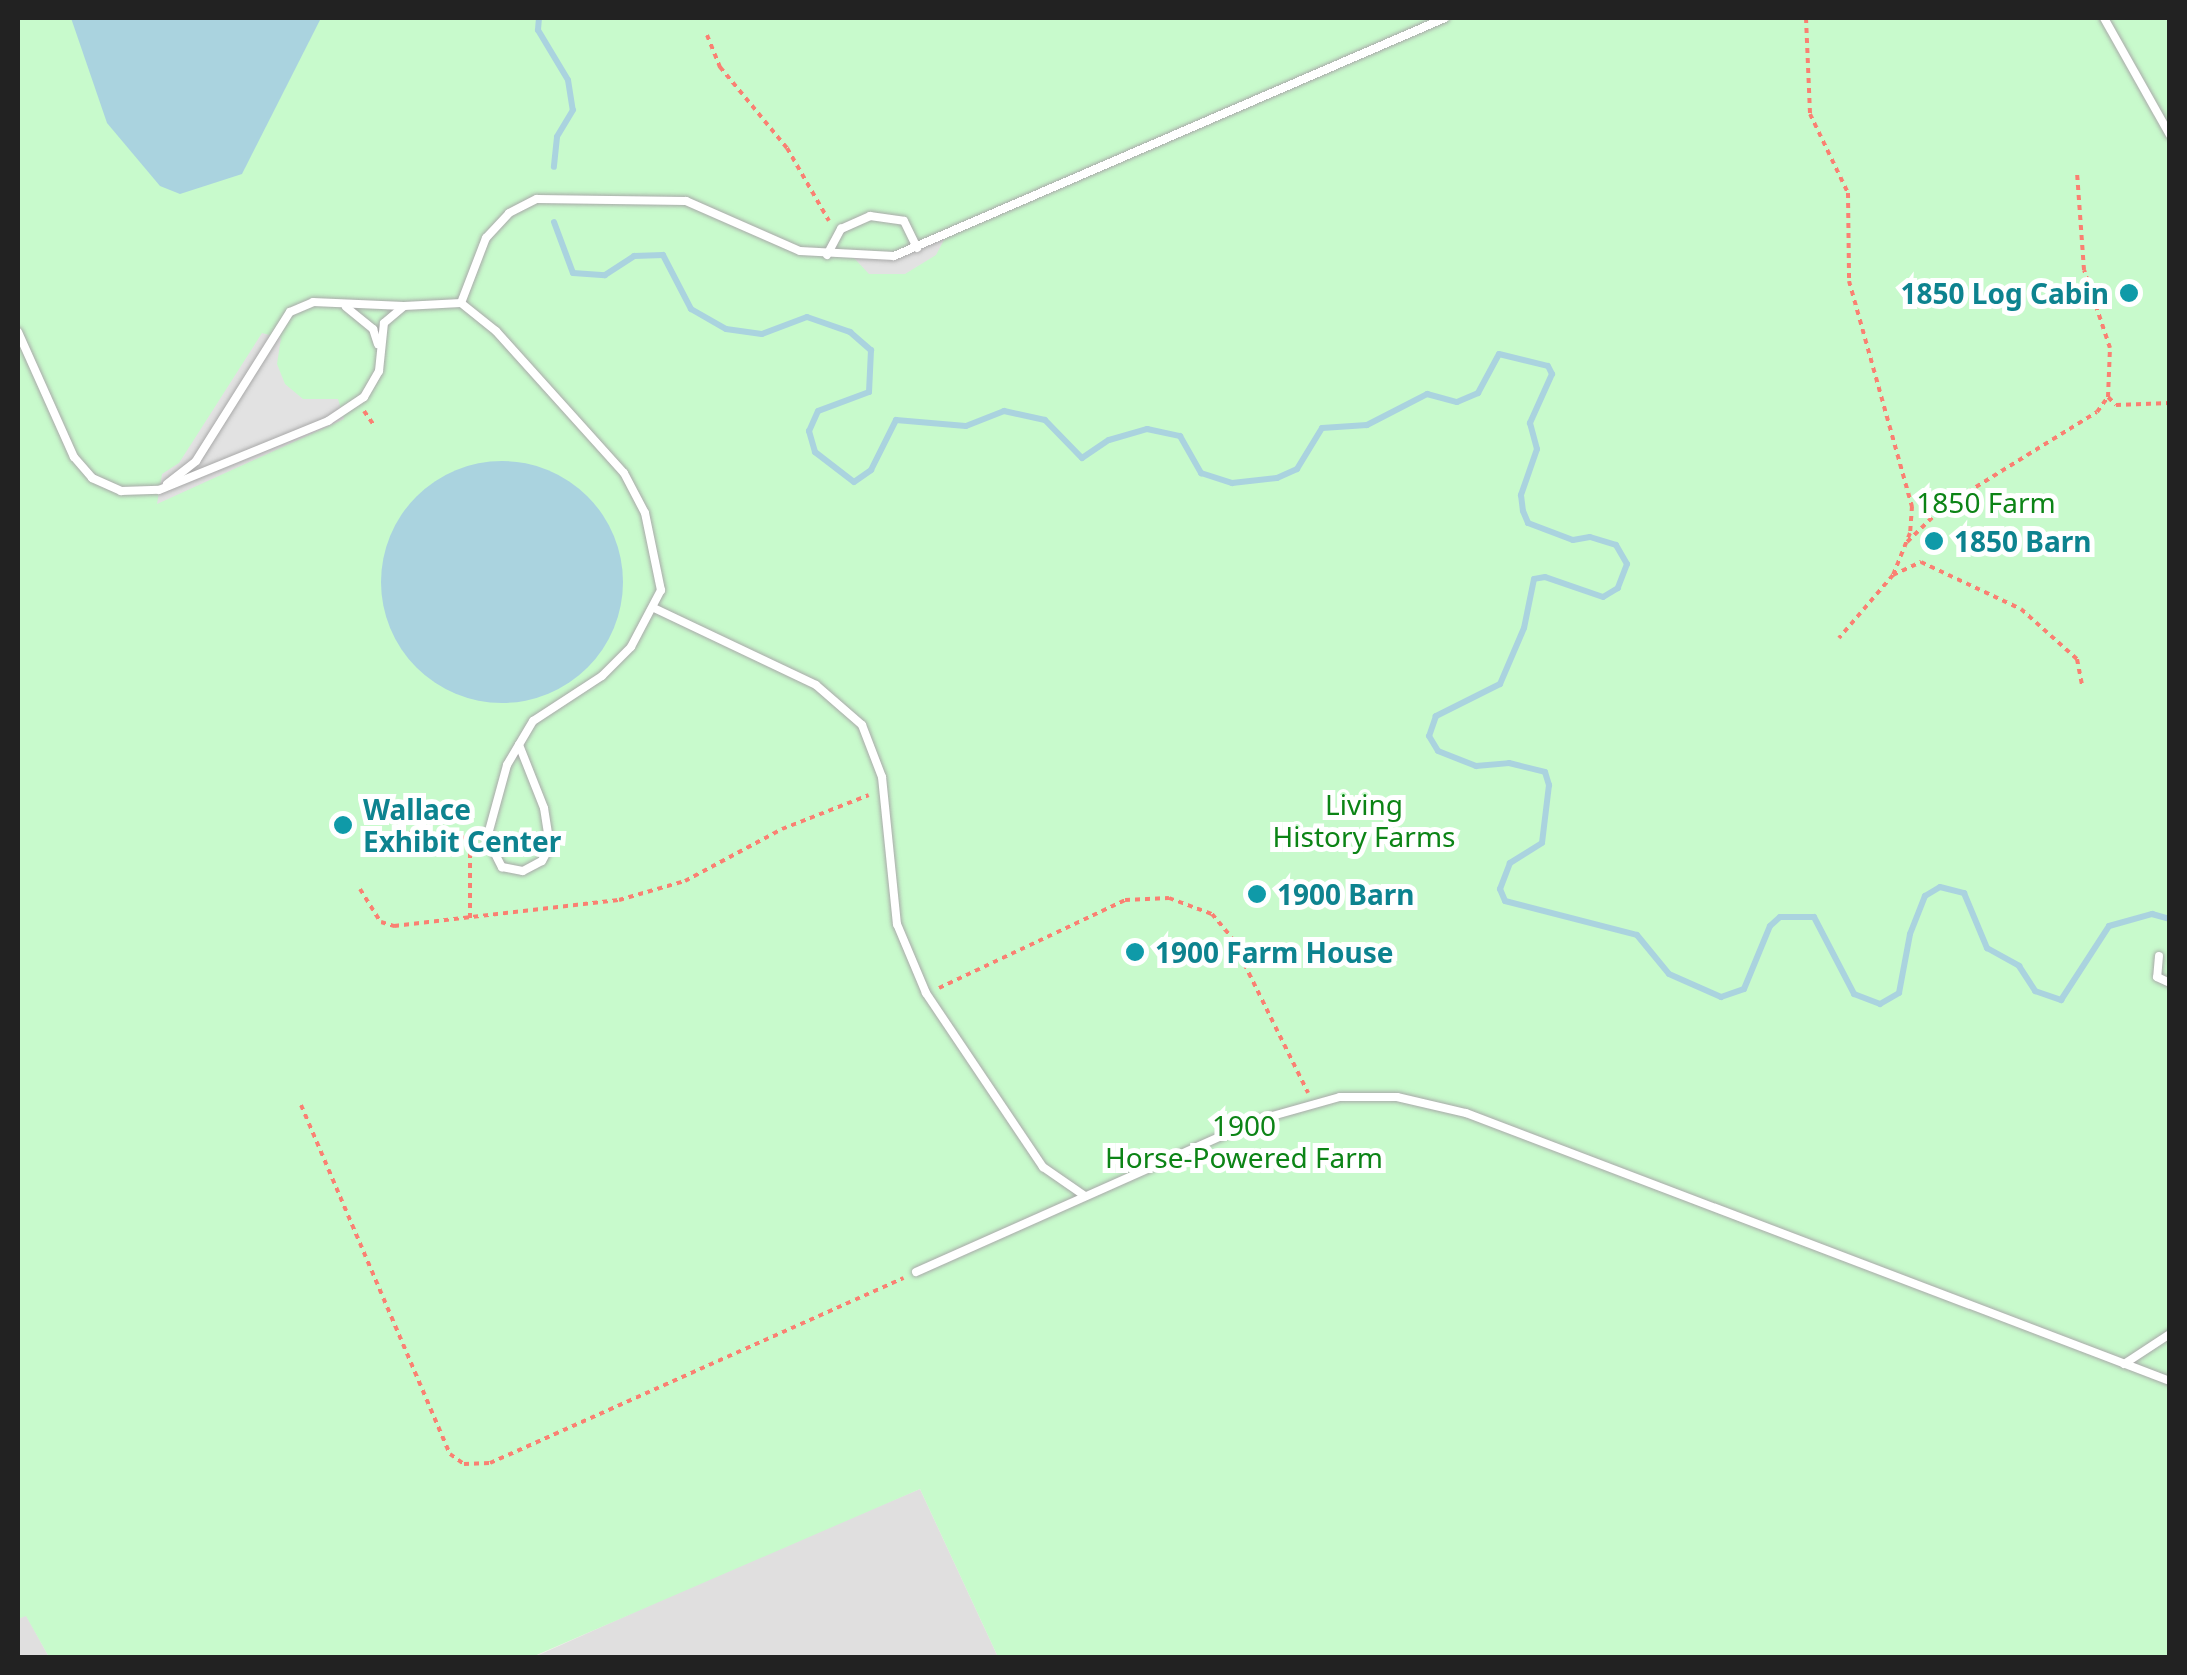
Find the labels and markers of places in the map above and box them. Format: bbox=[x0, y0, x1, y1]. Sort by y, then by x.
place label: 1850 Log Cabin bbox=[1901, 276, 2109, 310]
marker: 1850 Log Cabin bbox=[2118, 282, 2140, 304]
place label: 1850 Barn bbox=[1954, 524, 2091, 558]
marker: 1850 Barn bbox=[1923, 530, 1945, 552]
place label: Wallace Exhibit Center bbox=[363, 792, 561, 858]
marker: Wallace Exhibit Center bbox=[332, 814, 354, 836]
place label: 1900 Barn bbox=[1277, 877, 1414, 911]
marker: 1900 Barn bbox=[1246, 883, 1268, 905]
place label: 1900 Farm House bbox=[1155, 935, 1393, 969]
marker: 1900 Farm House bbox=[1124, 941, 1146, 963]

